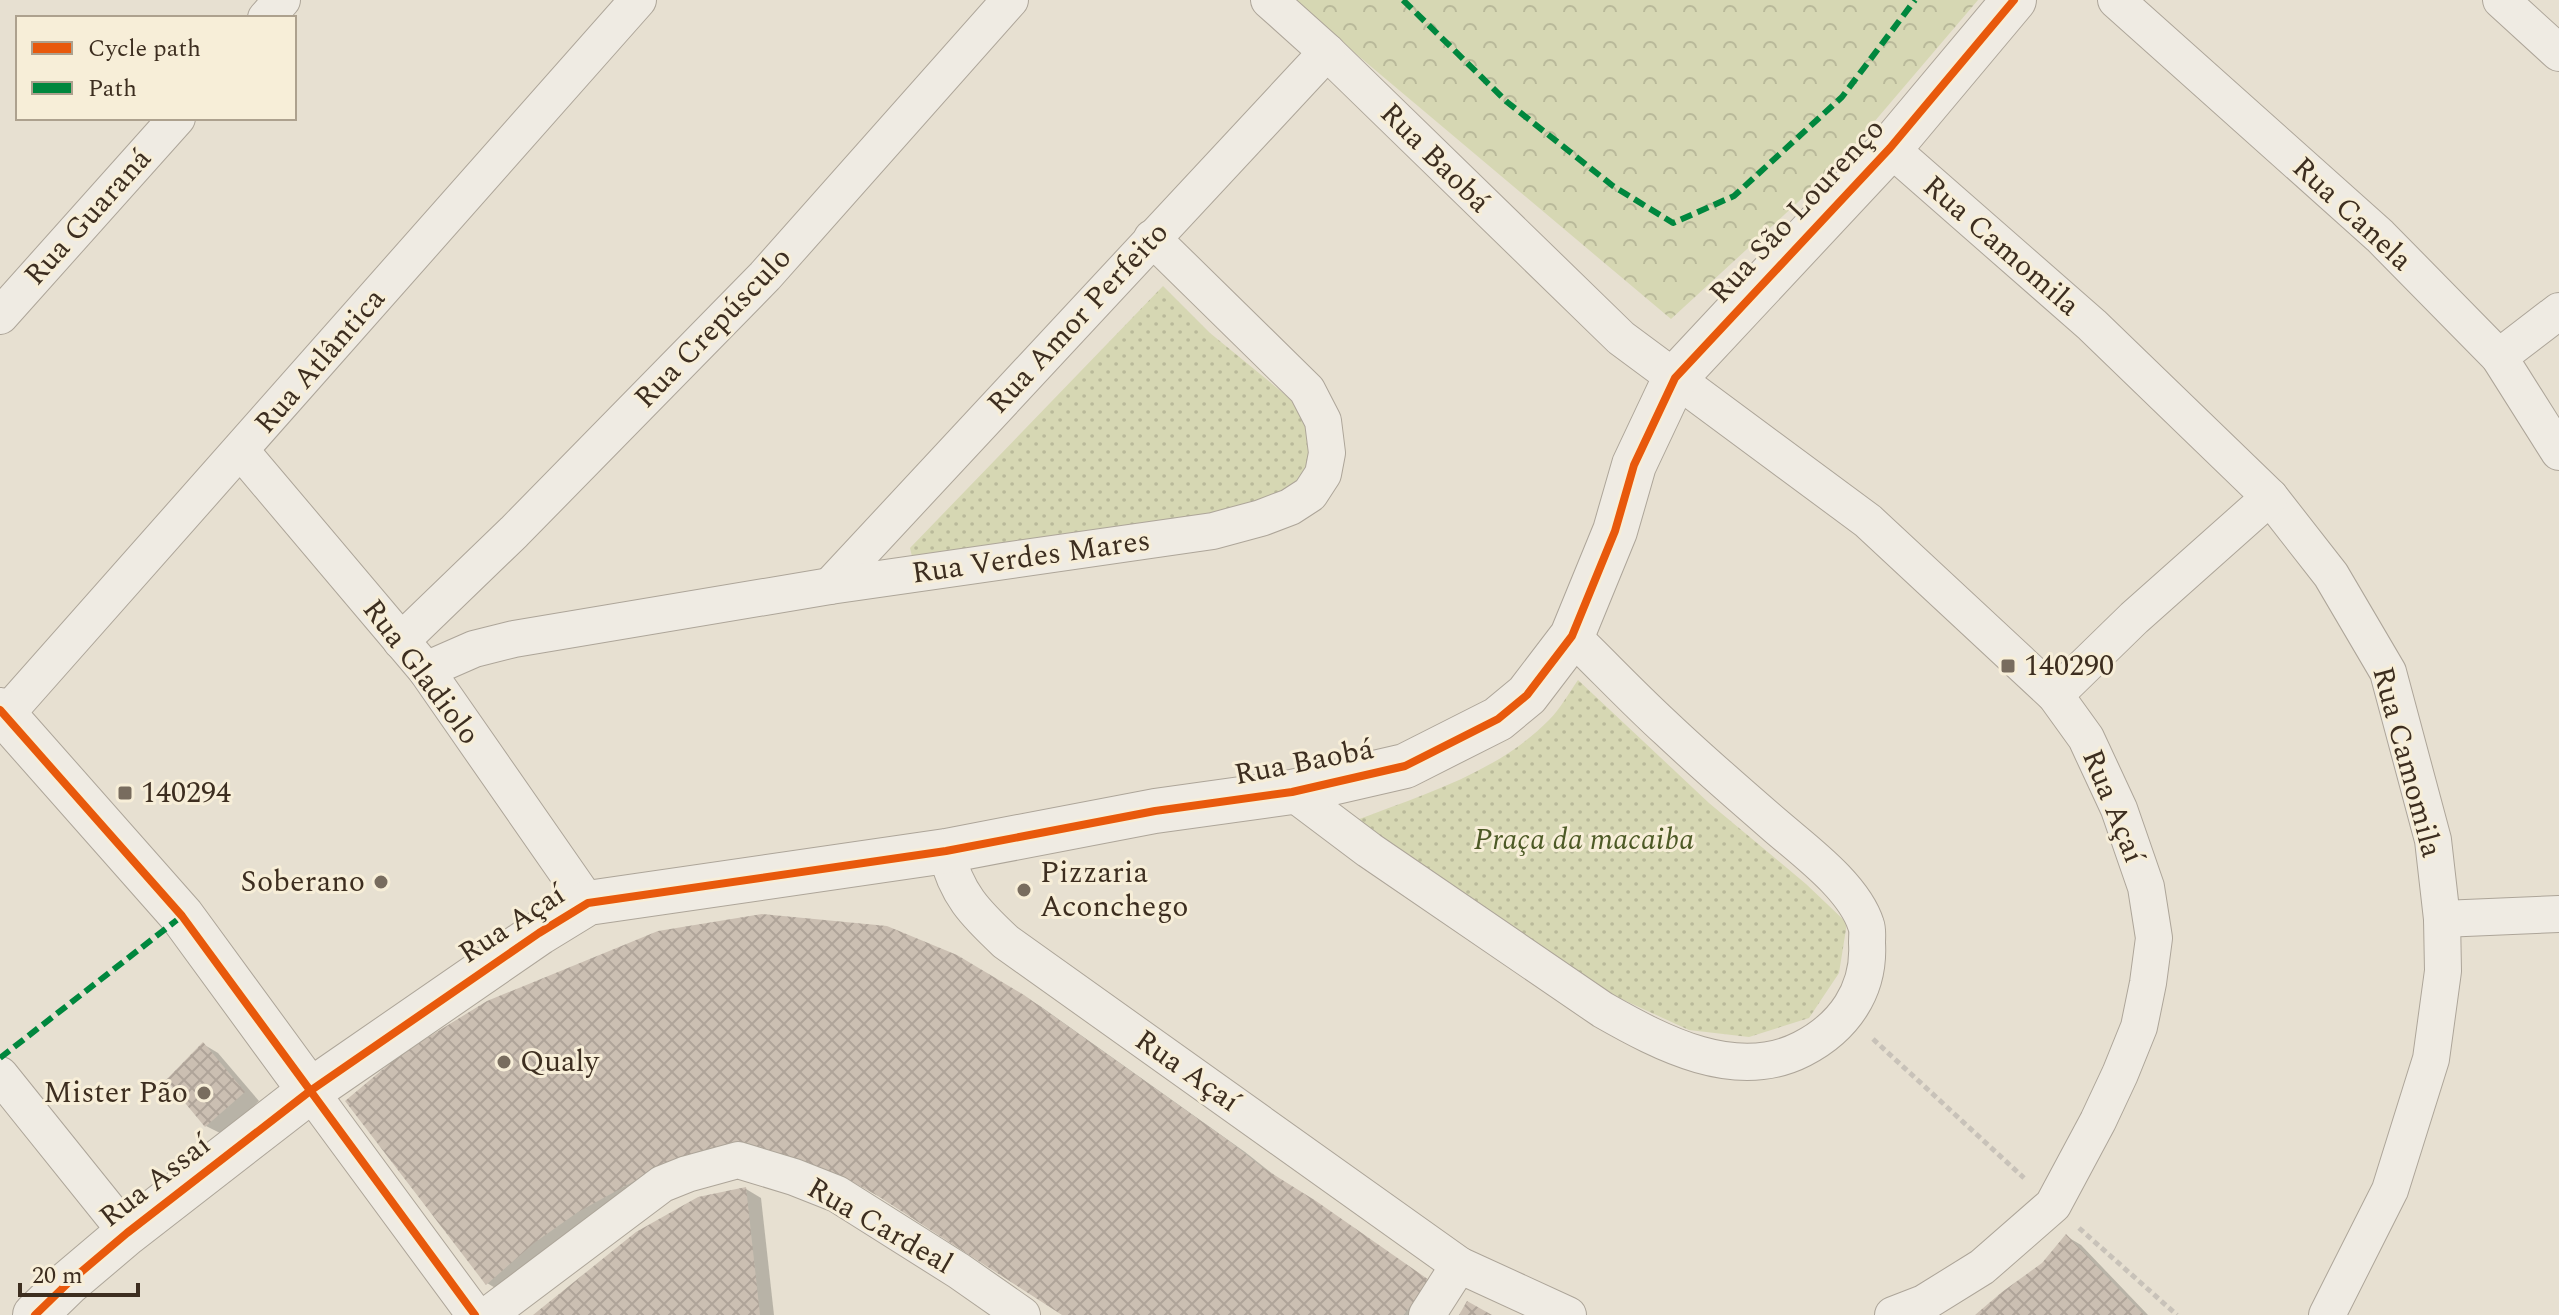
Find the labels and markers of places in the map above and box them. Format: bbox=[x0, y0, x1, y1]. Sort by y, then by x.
place label: 140290 bbox=[2024, 643, 2114, 689]
marker: 140290 bbox=[1999, 657, 2017, 675]
place label: 140294 bbox=[141, 770, 231, 816]
marker: 140294 bbox=[116, 784, 134, 802]
place label: Pizzaria Aconchego bbox=[1040, 850, 1189, 930]
place label: Soberano bbox=[240, 859, 365, 905]
marker: Soberano bbox=[372, 873, 390, 891]
marker: Pizzaria Aconchego bbox=[1015, 881, 1033, 899]
place label: Qualy bbox=[520, 1039, 600, 1085]
marker: Qualy bbox=[495, 1053, 513, 1071]
place label: Mister Pão bbox=[43, 1070, 188, 1116]
marker: Mister Pão bbox=[195, 1084, 213, 1102]

